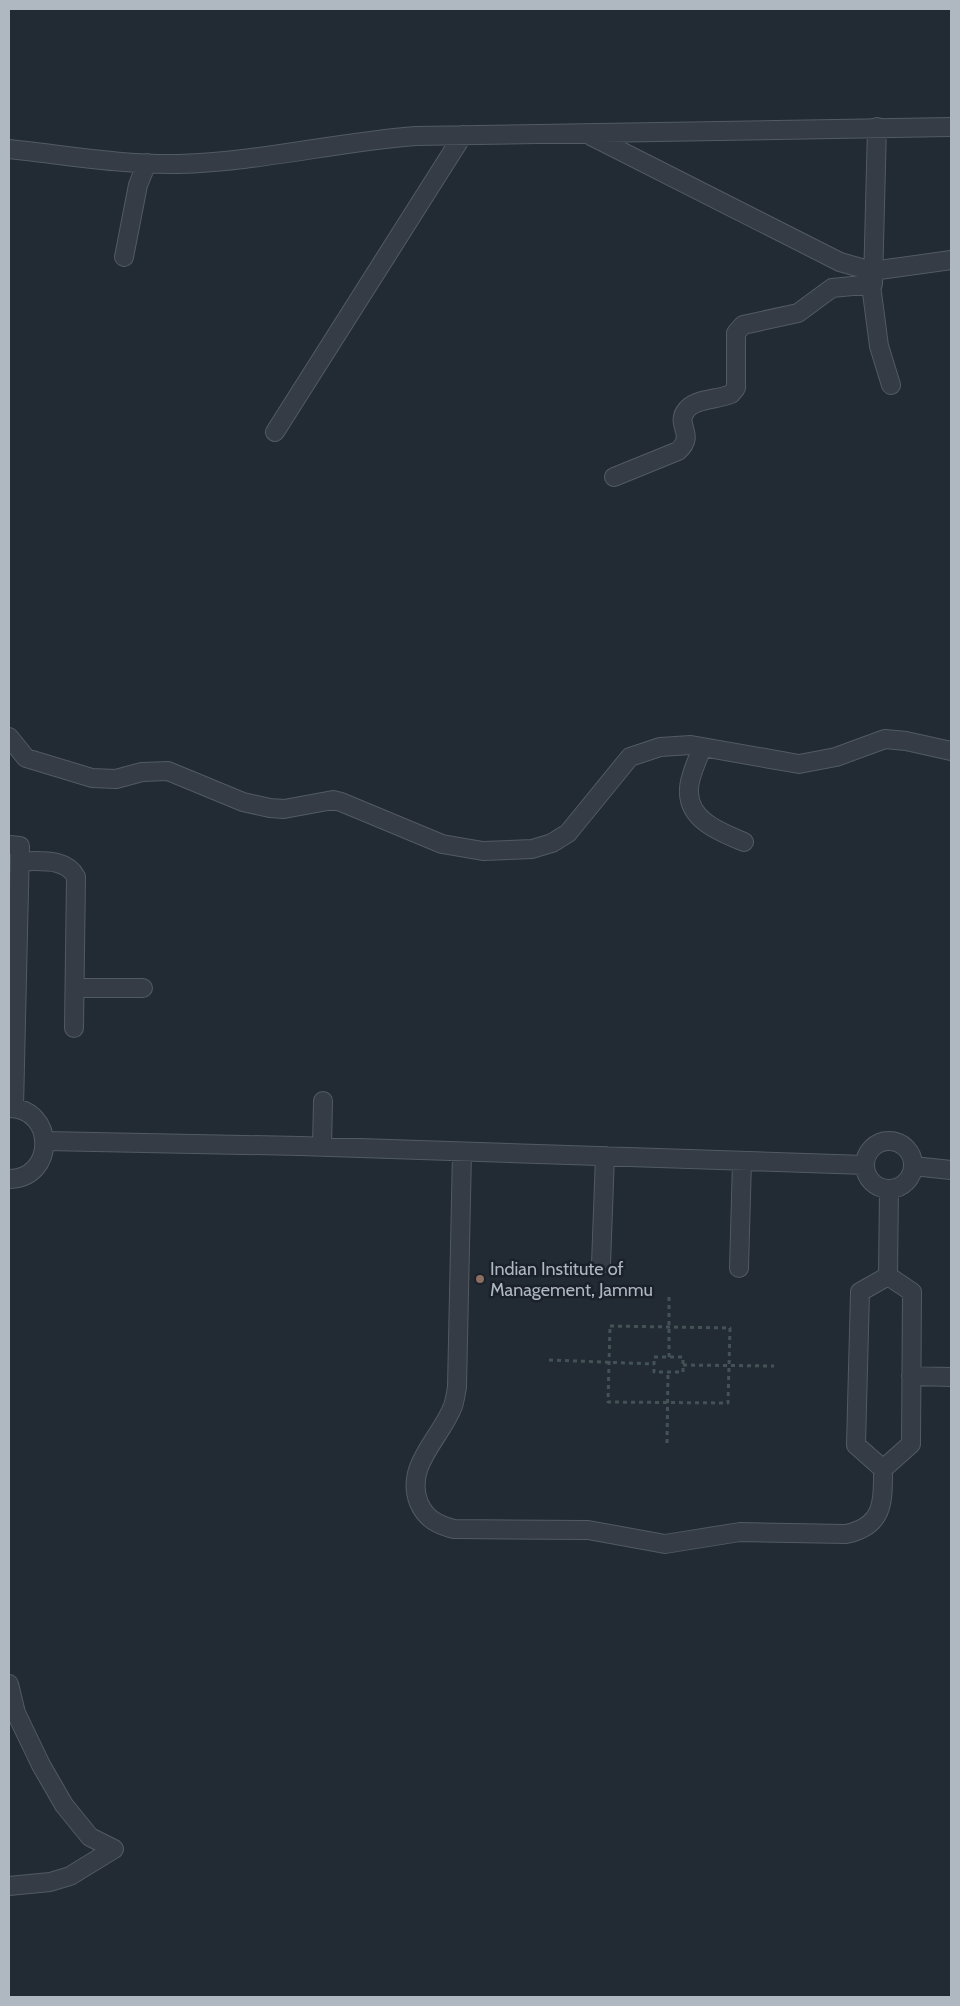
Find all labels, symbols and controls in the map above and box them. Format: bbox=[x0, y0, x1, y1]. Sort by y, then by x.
place label: Indian Institute of Management, Jammu bbox=[490, 1258, 653, 1301]
marker: Indian Institute of Management, Jammu bbox=[474, 1273, 486, 1285]

